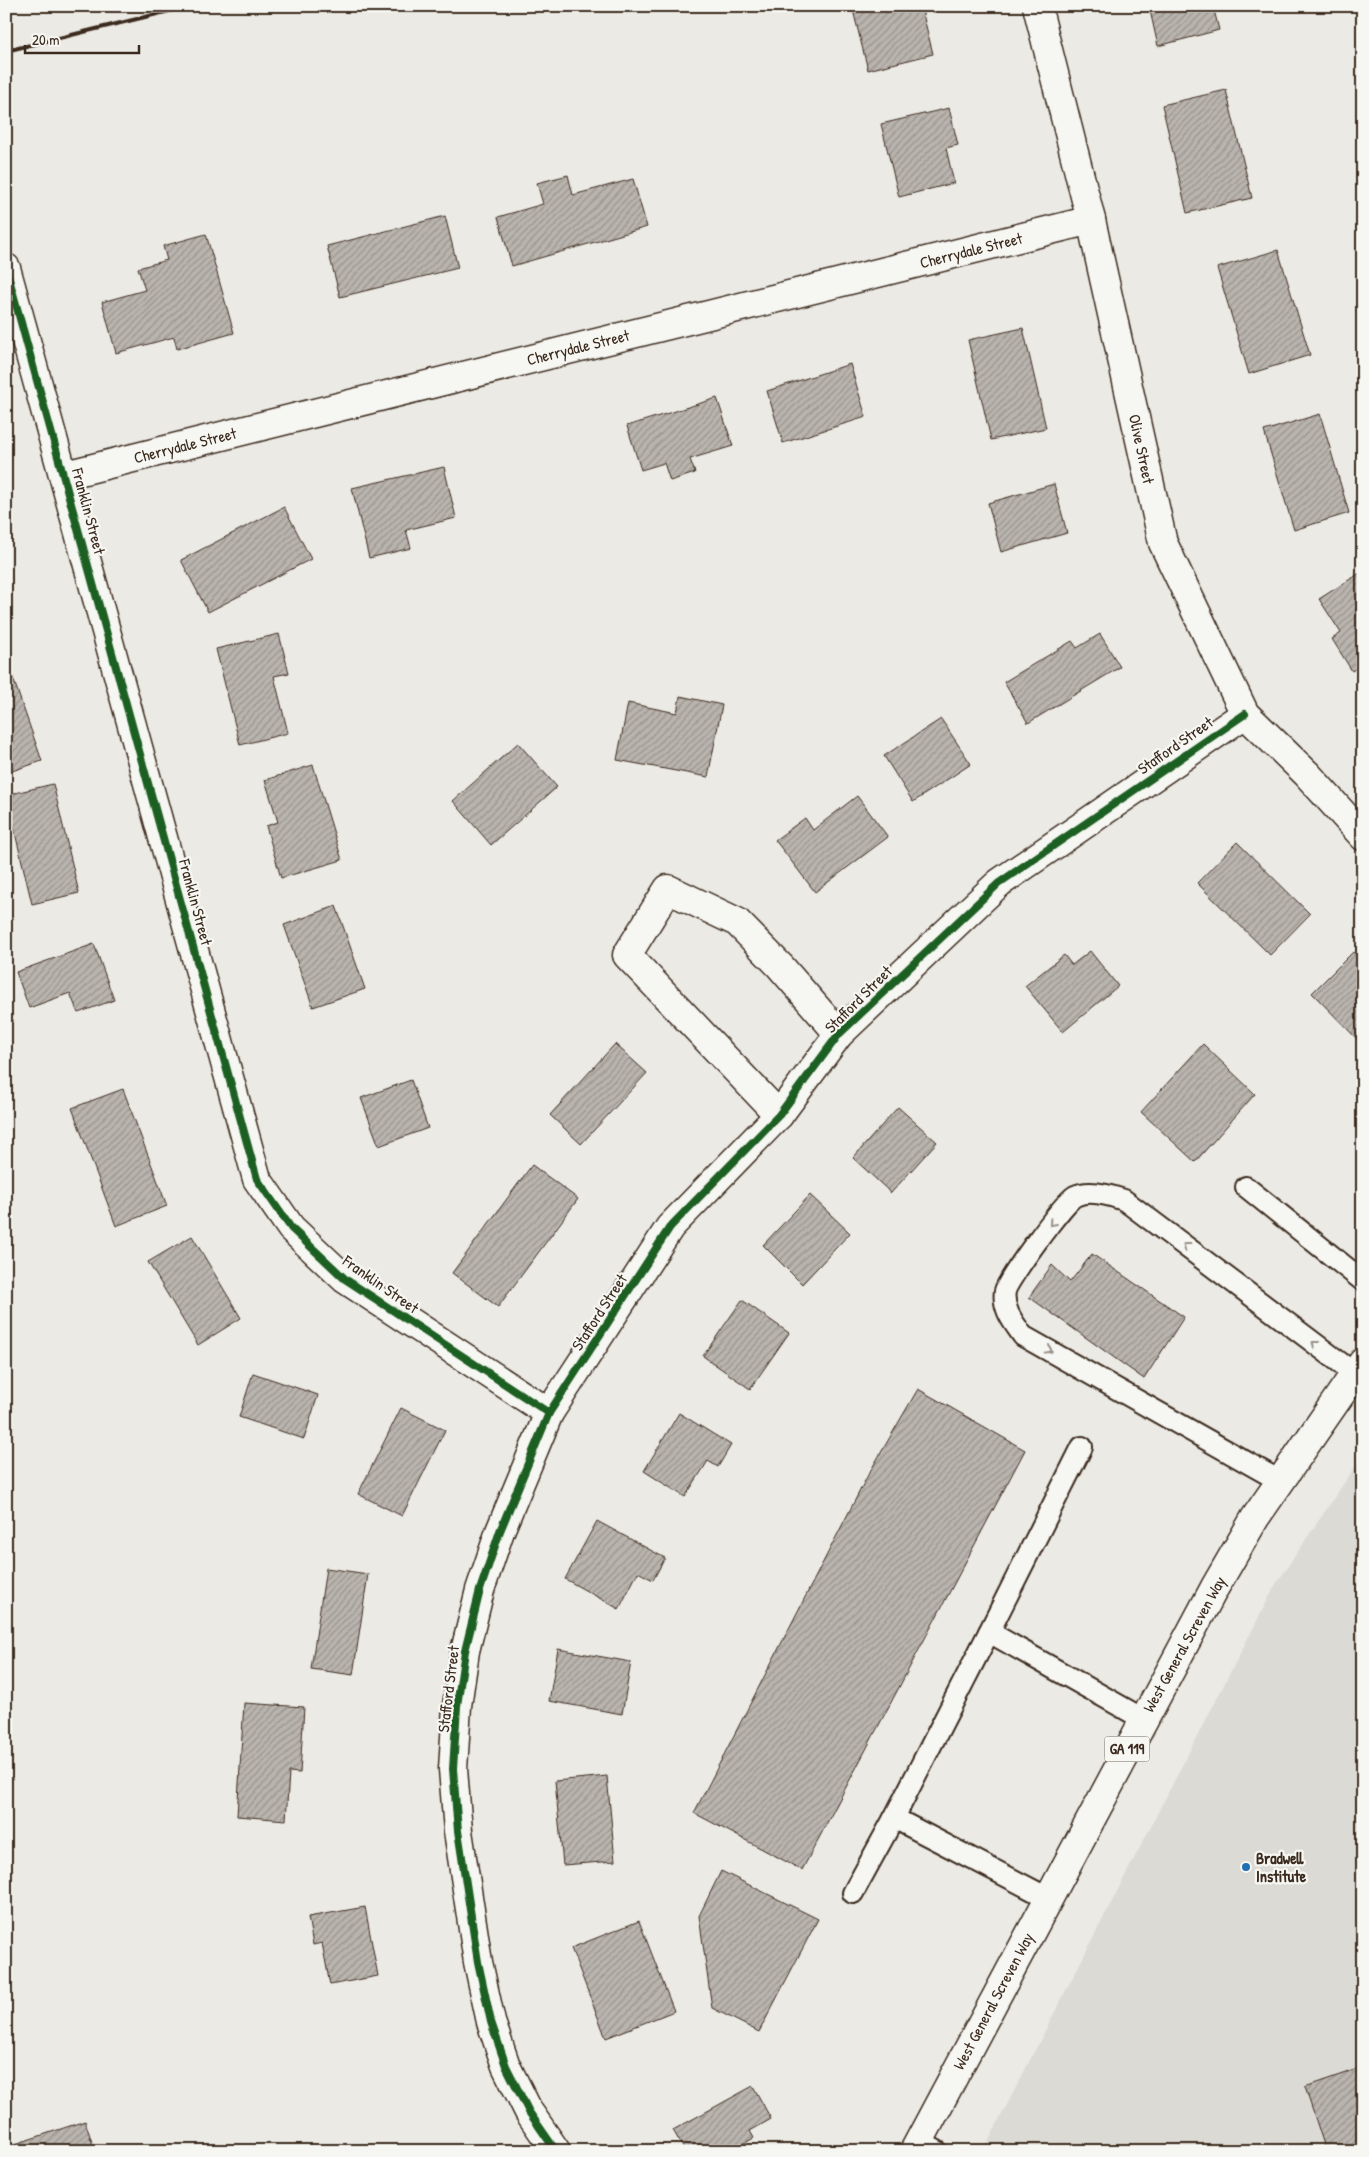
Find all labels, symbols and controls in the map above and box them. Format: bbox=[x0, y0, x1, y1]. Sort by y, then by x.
scale bar bbox=[25, 22, 139, 54]
text: 20 m bbox=[32, 29, 59, 50]
street label: Cherrydale Street bbox=[917, 227, 1025, 273]
street label: Cherrydale Street bbox=[524, 324, 632, 370]
street label: Olive Street bbox=[1124, 412, 1160, 486]
street label: Cherrydale Street bbox=[131, 422, 239, 468]
street label: Franklin Street bbox=[67, 465, 111, 557]
street label: Stafford Street bbox=[1133, 711, 1217, 779]
street label: Franklin Street bbox=[174, 856, 218, 948]
street label: Stafford Street bbox=[819, 960, 897, 1038]
one-way arrow bbox=[1049, 1217, 1058, 1226]
one-way arrow bbox=[1182, 1243, 1192, 1252]
street label: Franklin Street bbox=[338, 1249, 424, 1319]
street label: Stafford Street bbox=[566, 1269, 632, 1355]
one-way arrow bbox=[1311, 1341, 1321, 1350]
one-way arrow bbox=[1044, 1344, 1053, 1354]
street label: West General Screven Way bbox=[1137, 1572, 1231, 1716]
street label: Stafford Street bbox=[432, 1644, 464, 1734]
road number: GA 119 bbox=[1104, 1736, 1150, 1762]
place label: Bradwell Institute bbox=[1256, 1847, 1307, 1887]
marker: Bradwell Institute bbox=[1240, 1861, 1252, 1873]
street label: West General Screven Way bbox=[948, 1928, 1039, 2073]

